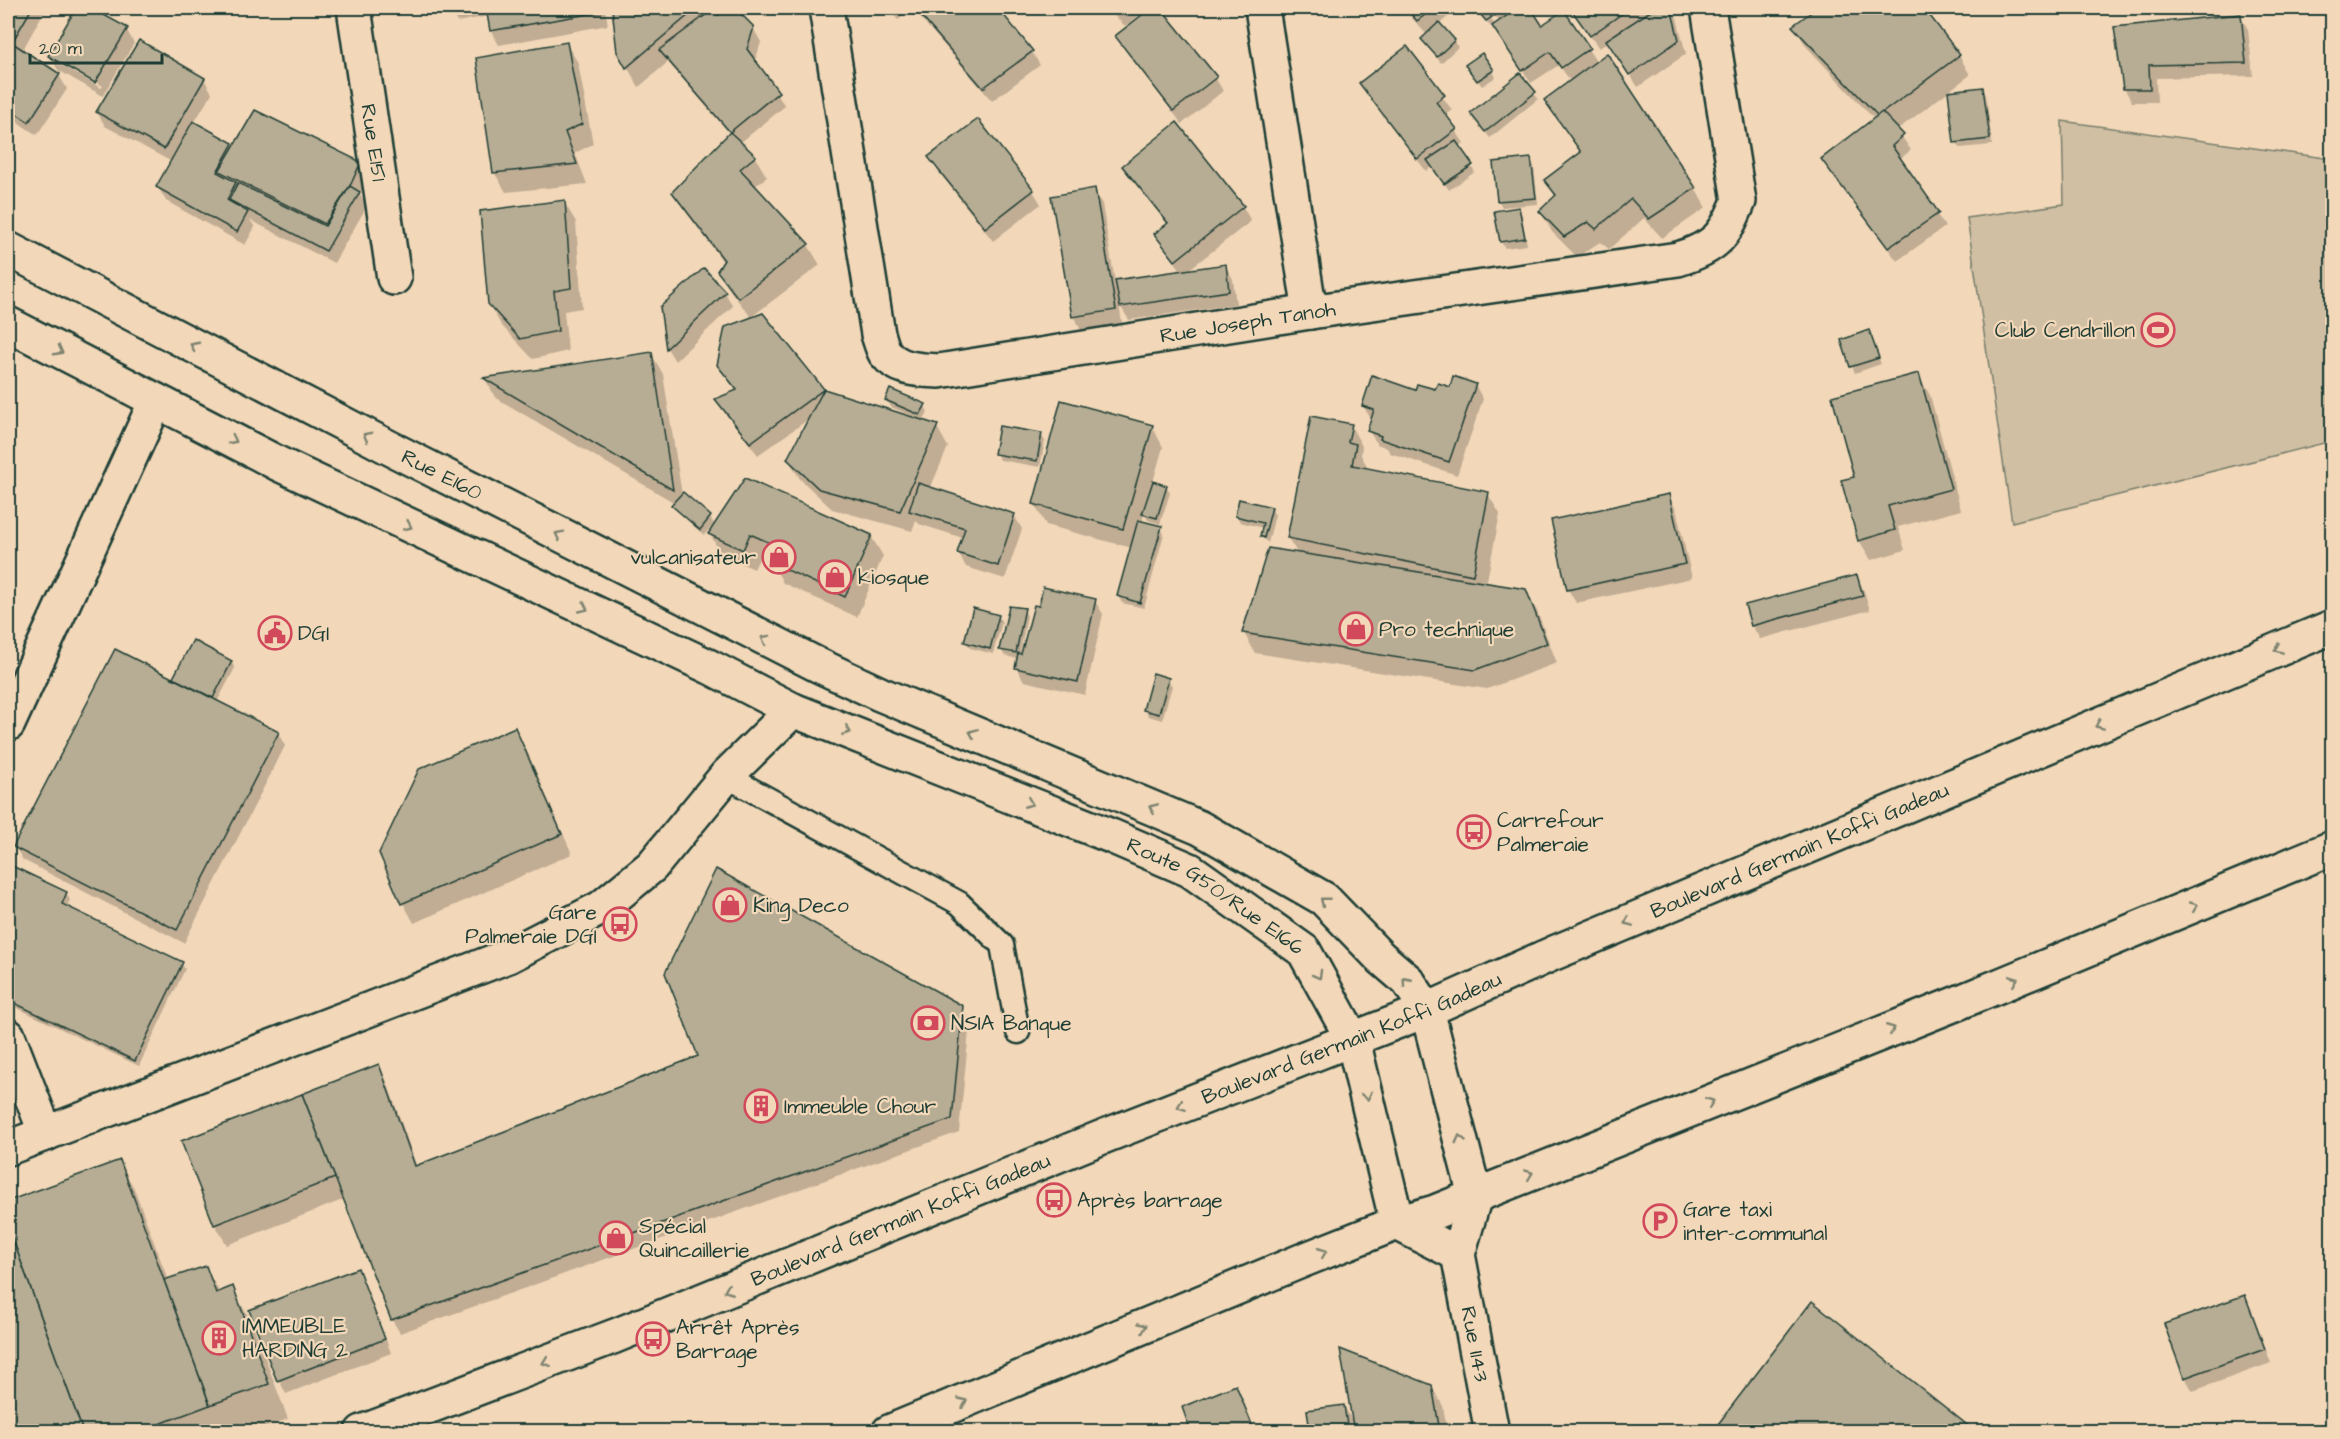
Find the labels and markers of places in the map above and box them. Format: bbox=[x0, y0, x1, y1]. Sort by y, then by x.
sports icon: Club Cendrillon bbox=[2140, 312, 2176, 348]
place label: Club Cendrillon bbox=[1995, 316, 2135, 345]
shop icon: vulcanisateur bbox=[761, 539, 797, 575]
place label: vulcanisateur bbox=[630, 543, 756, 572]
shop icon: kiosque bbox=[817, 559, 853, 595]
place label: kiosque bbox=[858, 563, 929, 592]
shop icon: Pro technique bbox=[1338, 611, 1374, 647]
public building icon: DGI bbox=[257, 615, 293, 651]
place label: Pro technique bbox=[1379, 615, 1514, 644]
place label: DGI bbox=[298, 619, 329, 648]
place label: Carrefour Palmeraie bbox=[1497, 806, 1604, 859]
bus stop icon: Carrefour Palmeraie bbox=[1456, 814, 1492, 850]
shop icon: King Deco bbox=[712, 887, 748, 923]
place label: King Deco bbox=[753, 891, 849, 922]
place label: Gare Palmeraie DGI bbox=[465, 898, 597, 951]
bus stop icon: Gare Palmeraie DGI bbox=[602, 906, 638, 942]
bank icon: NSIA Banque bbox=[910, 1005, 946, 1041]
place label: NSIA Banque bbox=[951, 1009, 1072, 1038]
building icon: Immeuble Chour bbox=[743, 1088, 779, 1124]
place label: Immeuble Chour bbox=[784, 1092, 936, 1121]
bus stop icon: Après barrage bbox=[1036, 1182, 1072, 1218]
place label: Après barrage bbox=[1077, 1186, 1223, 1217]
place label: Gare taxi inter-communal bbox=[1683, 1195, 1828, 1248]
parking icon: Gare taxi inter-communal bbox=[1642, 1203, 1678, 1239]
place label: Spécial Quincaillerie bbox=[639, 1212, 750, 1265]
shop icon: Spécial Quincaillerie bbox=[598, 1220, 634, 1256]
place label: IMMEUBLE HARDING 2 bbox=[242, 1312, 348, 1365]
place label: Arrêt Après Barrage bbox=[676, 1313, 800, 1368]
building icon: IMMEUBLE HARDING 2 bbox=[201, 1320, 237, 1356]
bus stop icon: Arrêt Après Barrage bbox=[635, 1321, 671, 1357]

